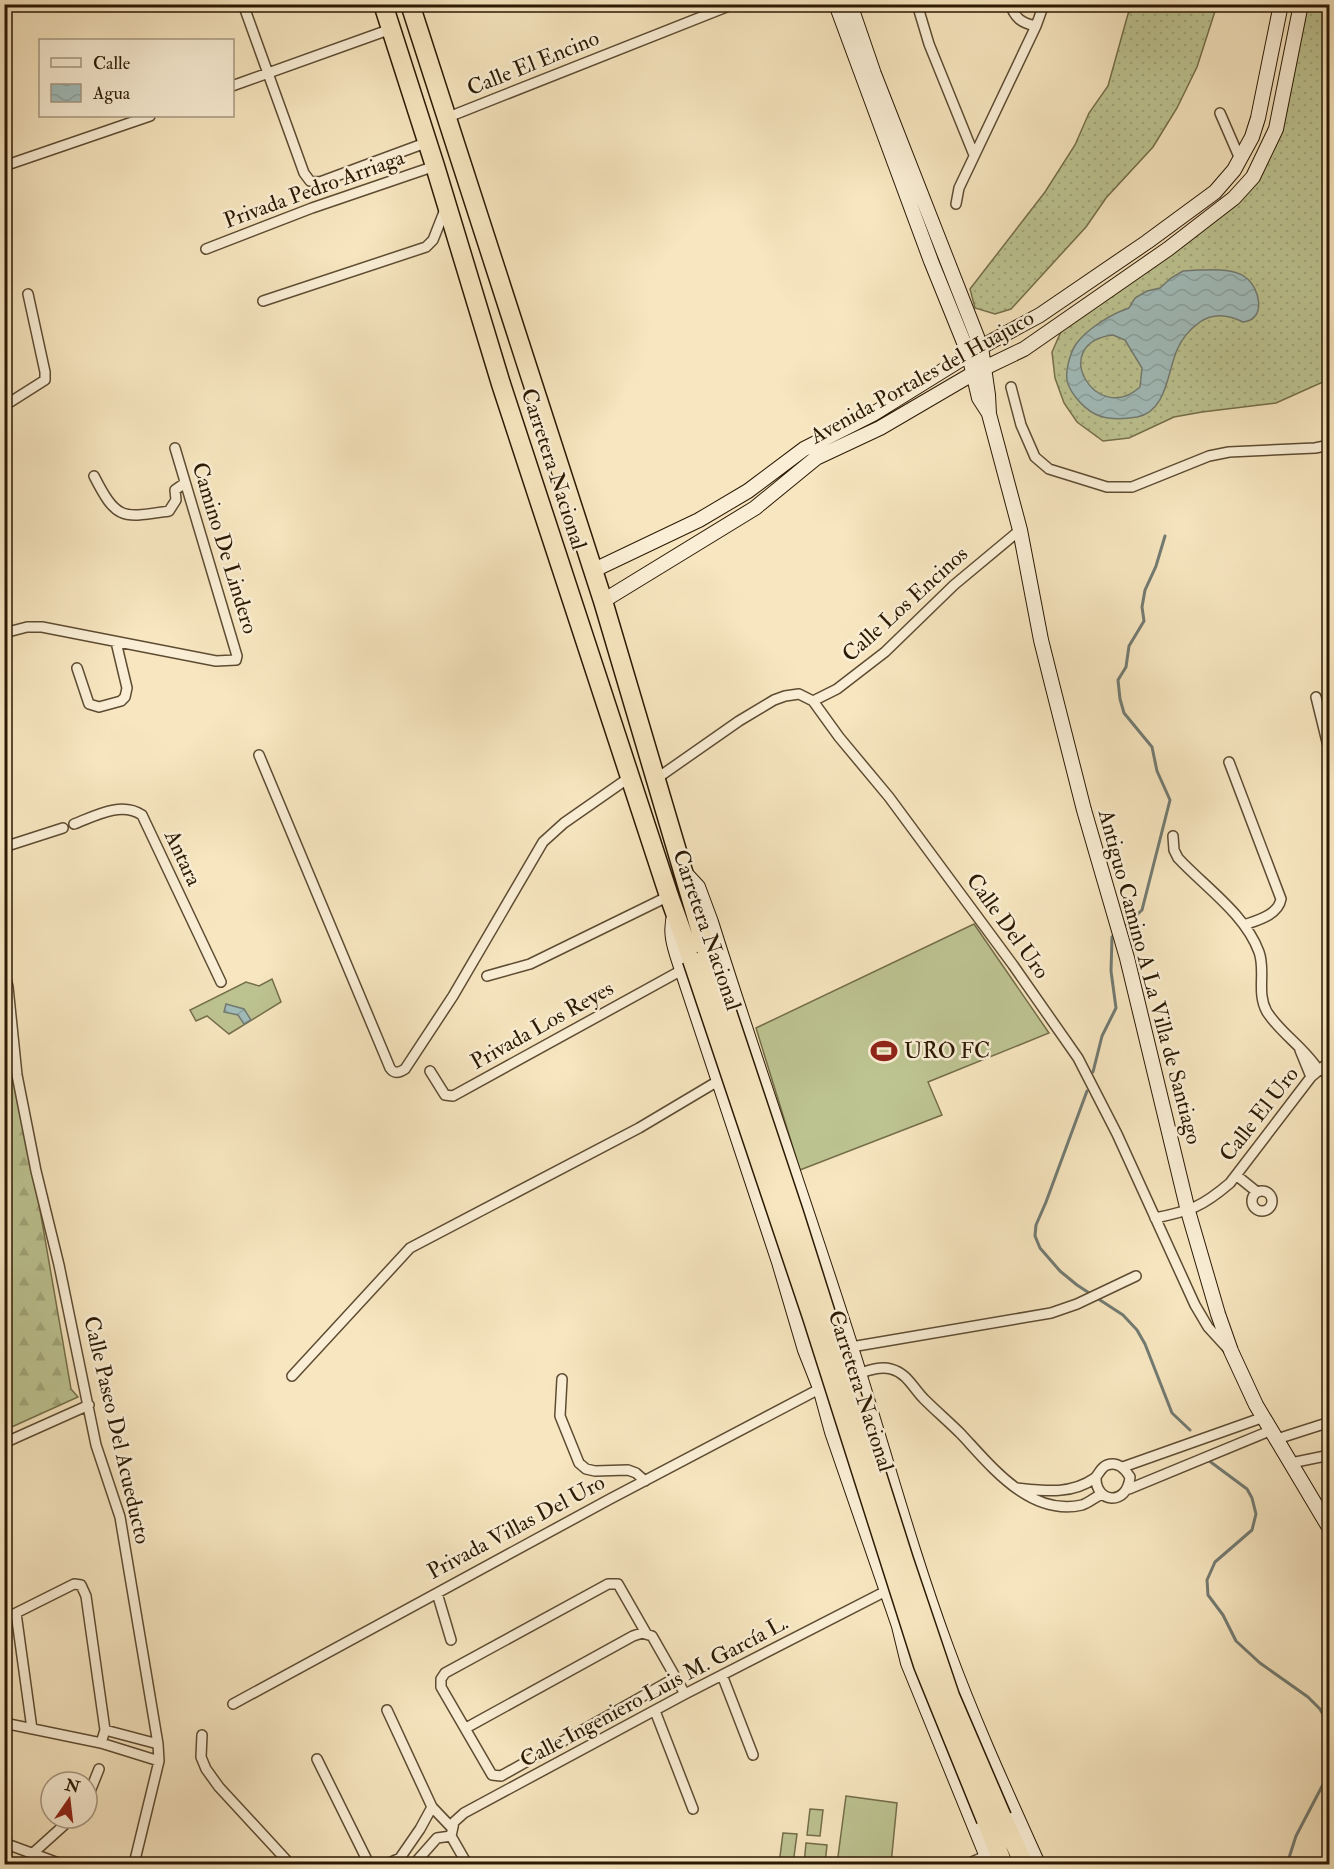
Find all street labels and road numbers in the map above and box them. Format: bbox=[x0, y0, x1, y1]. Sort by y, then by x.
street label: Calle El Encino bbox=[463, 24, 603, 102]
street label: Privada Pedro Arriaga bbox=[220, 143, 409, 235]
street label: Avenida Portales del Huajuco bbox=[804, 304, 1039, 451]
street label: Carretera Nacional bbox=[515, 385, 593, 554]
street label: Camino De Lindero bbox=[186, 459, 264, 637]
street label: Calle Los Encinos bbox=[836, 540, 974, 668]
street label: Antiguo Camino A La Villa de Santiago bbox=[1092, 806, 1208, 1147]
street label: Antara bbox=[158, 825, 208, 891]
street label: Carretera Nacional bbox=[666, 846, 748, 1014]
street label: Calle Del Uro bbox=[960, 868, 1056, 984]
street label: Privada Los Reyes bbox=[465, 974, 619, 1076]
street label: Calle El Uro bbox=[1213, 1061, 1305, 1167]
street label: Carretera Nacional bbox=[822, 1307, 900, 1476]
street label: Calle Paseo Del Acueducto bbox=[77, 1313, 157, 1547]
street label: Privada Villas Del Uro bbox=[422, 1468, 610, 1586]
street label: Calle Ingeniero Luis M. García L. bbox=[515, 1608, 793, 1774]

